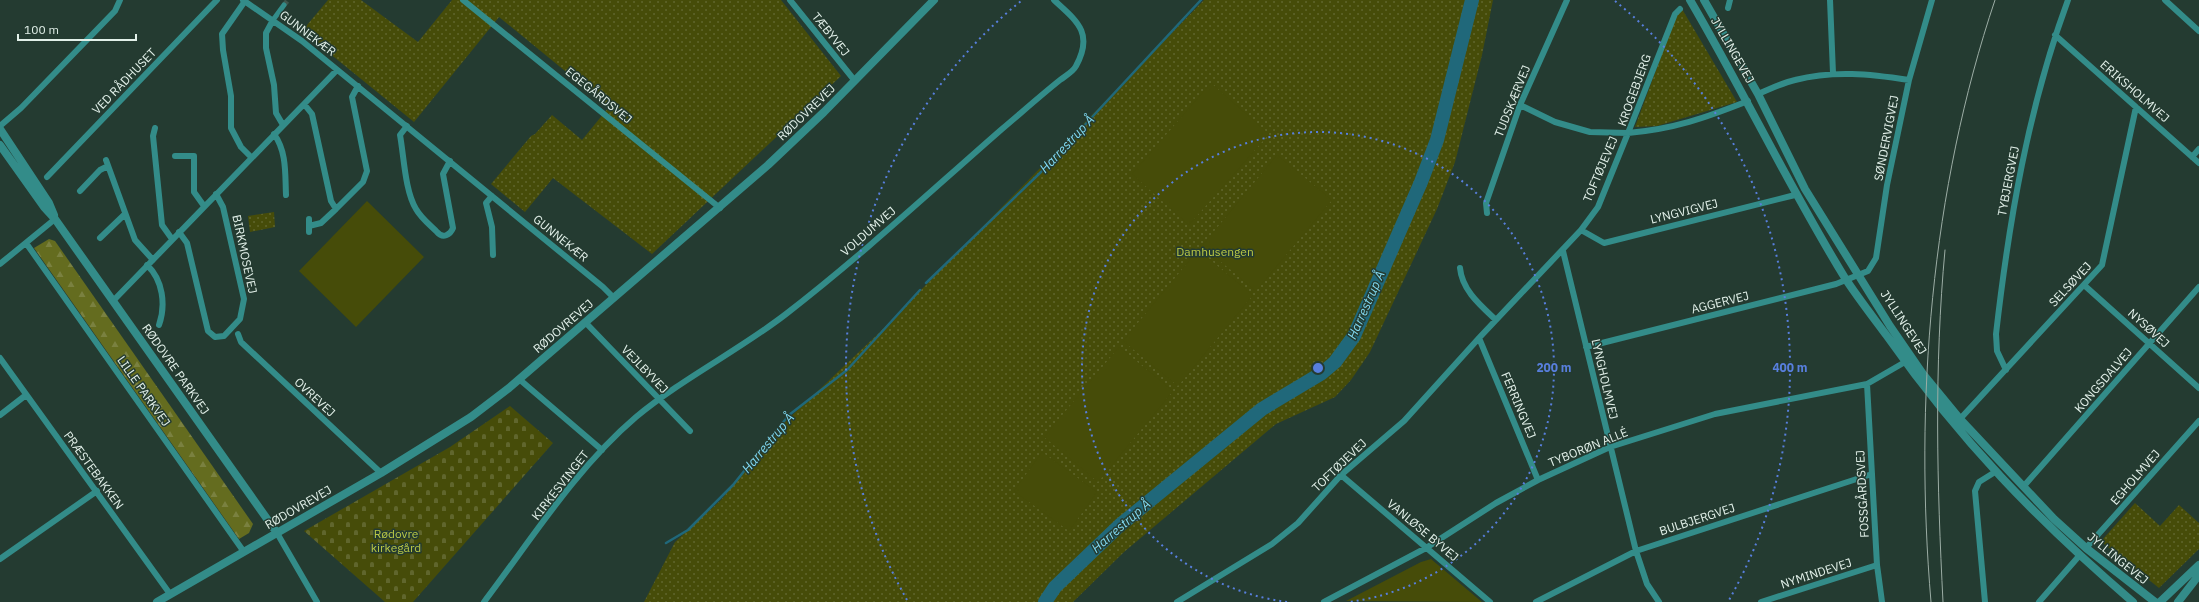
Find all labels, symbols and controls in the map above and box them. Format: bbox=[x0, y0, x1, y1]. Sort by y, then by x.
street label: GUNNEKÆR bbox=[277, 7, 339, 59]
street label: TÆBYVEJ bbox=[809, 9, 853, 59]
street label: JYLLINGEVEJ bbox=[1708, 14, 1758, 86]
scale bar bbox=[18, 16, 136, 42]
text: 100 m bbox=[24, 22, 59, 37]
street label: VED RÅDHUSET bbox=[89, 45, 159, 117]
street label: KROGEBJERG bbox=[1614, 52, 1654, 128]
street label: ERIKSHOLMVEJ bbox=[2097, 57, 2173, 125]
street label: TUDSKÆRVEJ bbox=[1491, 63, 1533, 139]
street label: EGEGÅRDSVEJ bbox=[563, 64, 635, 126]
street label: RØDOVREVEJ bbox=[774, 81, 838, 143]
street label: SØNDERVIGVEJ bbox=[1870, 94, 1902, 182]
water label: Harrestrup Å bbox=[1036, 111, 1098, 177]
street label: TOFTØJEVEJ bbox=[1579, 134, 1621, 204]
street label: TYBJERGVEJ bbox=[1994, 145, 2022, 217]
street label: LYNGVIGVEJ bbox=[1649, 195, 1719, 227]
street label: VOLDUMVEJ bbox=[837, 203, 899, 259]
street label: GUNNEKÆR bbox=[530, 211, 592, 265]
street label: BIRKMOSEVEJ bbox=[229, 213, 261, 295]
park label: Damhusengen bbox=[1176, 244, 1254, 259]
street label: SELSØVEJ bbox=[2046, 259, 2094, 309]
water label: Harrestrup Å bbox=[1343, 268, 1389, 342]
street label: JYLLINGEVEJ bbox=[1878, 287, 1930, 357]
street label: AGGERVEJ bbox=[1690, 288, 1750, 316]
street label: RØDOVREVEJ bbox=[530, 296, 596, 356]
street label: NYSØVEJ bbox=[2125, 305, 2173, 351]
street label: RØDOVRE PARKVEJ bbox=[139, 321, 213, 417]
street label: LYNGHOLMVEJ bbox=[1588, 337, 1622, 421]
street label: VEJLBYVEJ bbox=[618, 342, 672, 396]
street label: KONGSDALVEJ bbox=[2071, 345, 2135, 415]
street label: LILLE PARKVEJ bbox=[114, 353, 174, 429]
text: 200 m bbox=[1536, 360, 1572, 375]
text: 400 m bbox=[1772, 360, 1808, 375]
centre of rings bbox=[1311, 361, 1325, 375]
street label: FERRINGVEJ bbox=[1498, 369, 1540, 441]
street label: OVREVEJ bbox=[291, 374, 339, 420]
water label: Harrestrup Å bbox=[738, 409, 798, 477]
street label: TYBORØN ALLÉ bbox=[1546, 424, 1630, 470]
street label: PRÆSTEBAKKEN bbox=[61, 428, 127, 512]
street label: TOFTØJEVEJ bbox=[1309, 435, 1369, 495]
street label: EGHOLMVEJ bbox=[2107, 446, 2163, 508]
street label: KIRKESVINGET bbox=[528, 447, 592, 523]
street label: FOSSGÅRDSVEJ bbox=[1852, 450, 1872, 538]
street label: RØDOVREVEJ bbox=[262, 482, 334, 532]
water label: Harrestrup Å bbox=[1088, 496, 1154, 556]
street label: VANLØSE BYVEJ bbox=[1384, 496, 1462, 564]
street label: BULBJERGVEJ bbox=[1657, 500, 1737, 538]
park label: Rødovre kirkegård bbox=[371, 526, 421, 555]
street label: JYLLINGEVEJ bbox=[2085, 529, 2151, 587]
street label: NYMINDEVEJ bbox=[1779, 554, 1853, 592]

